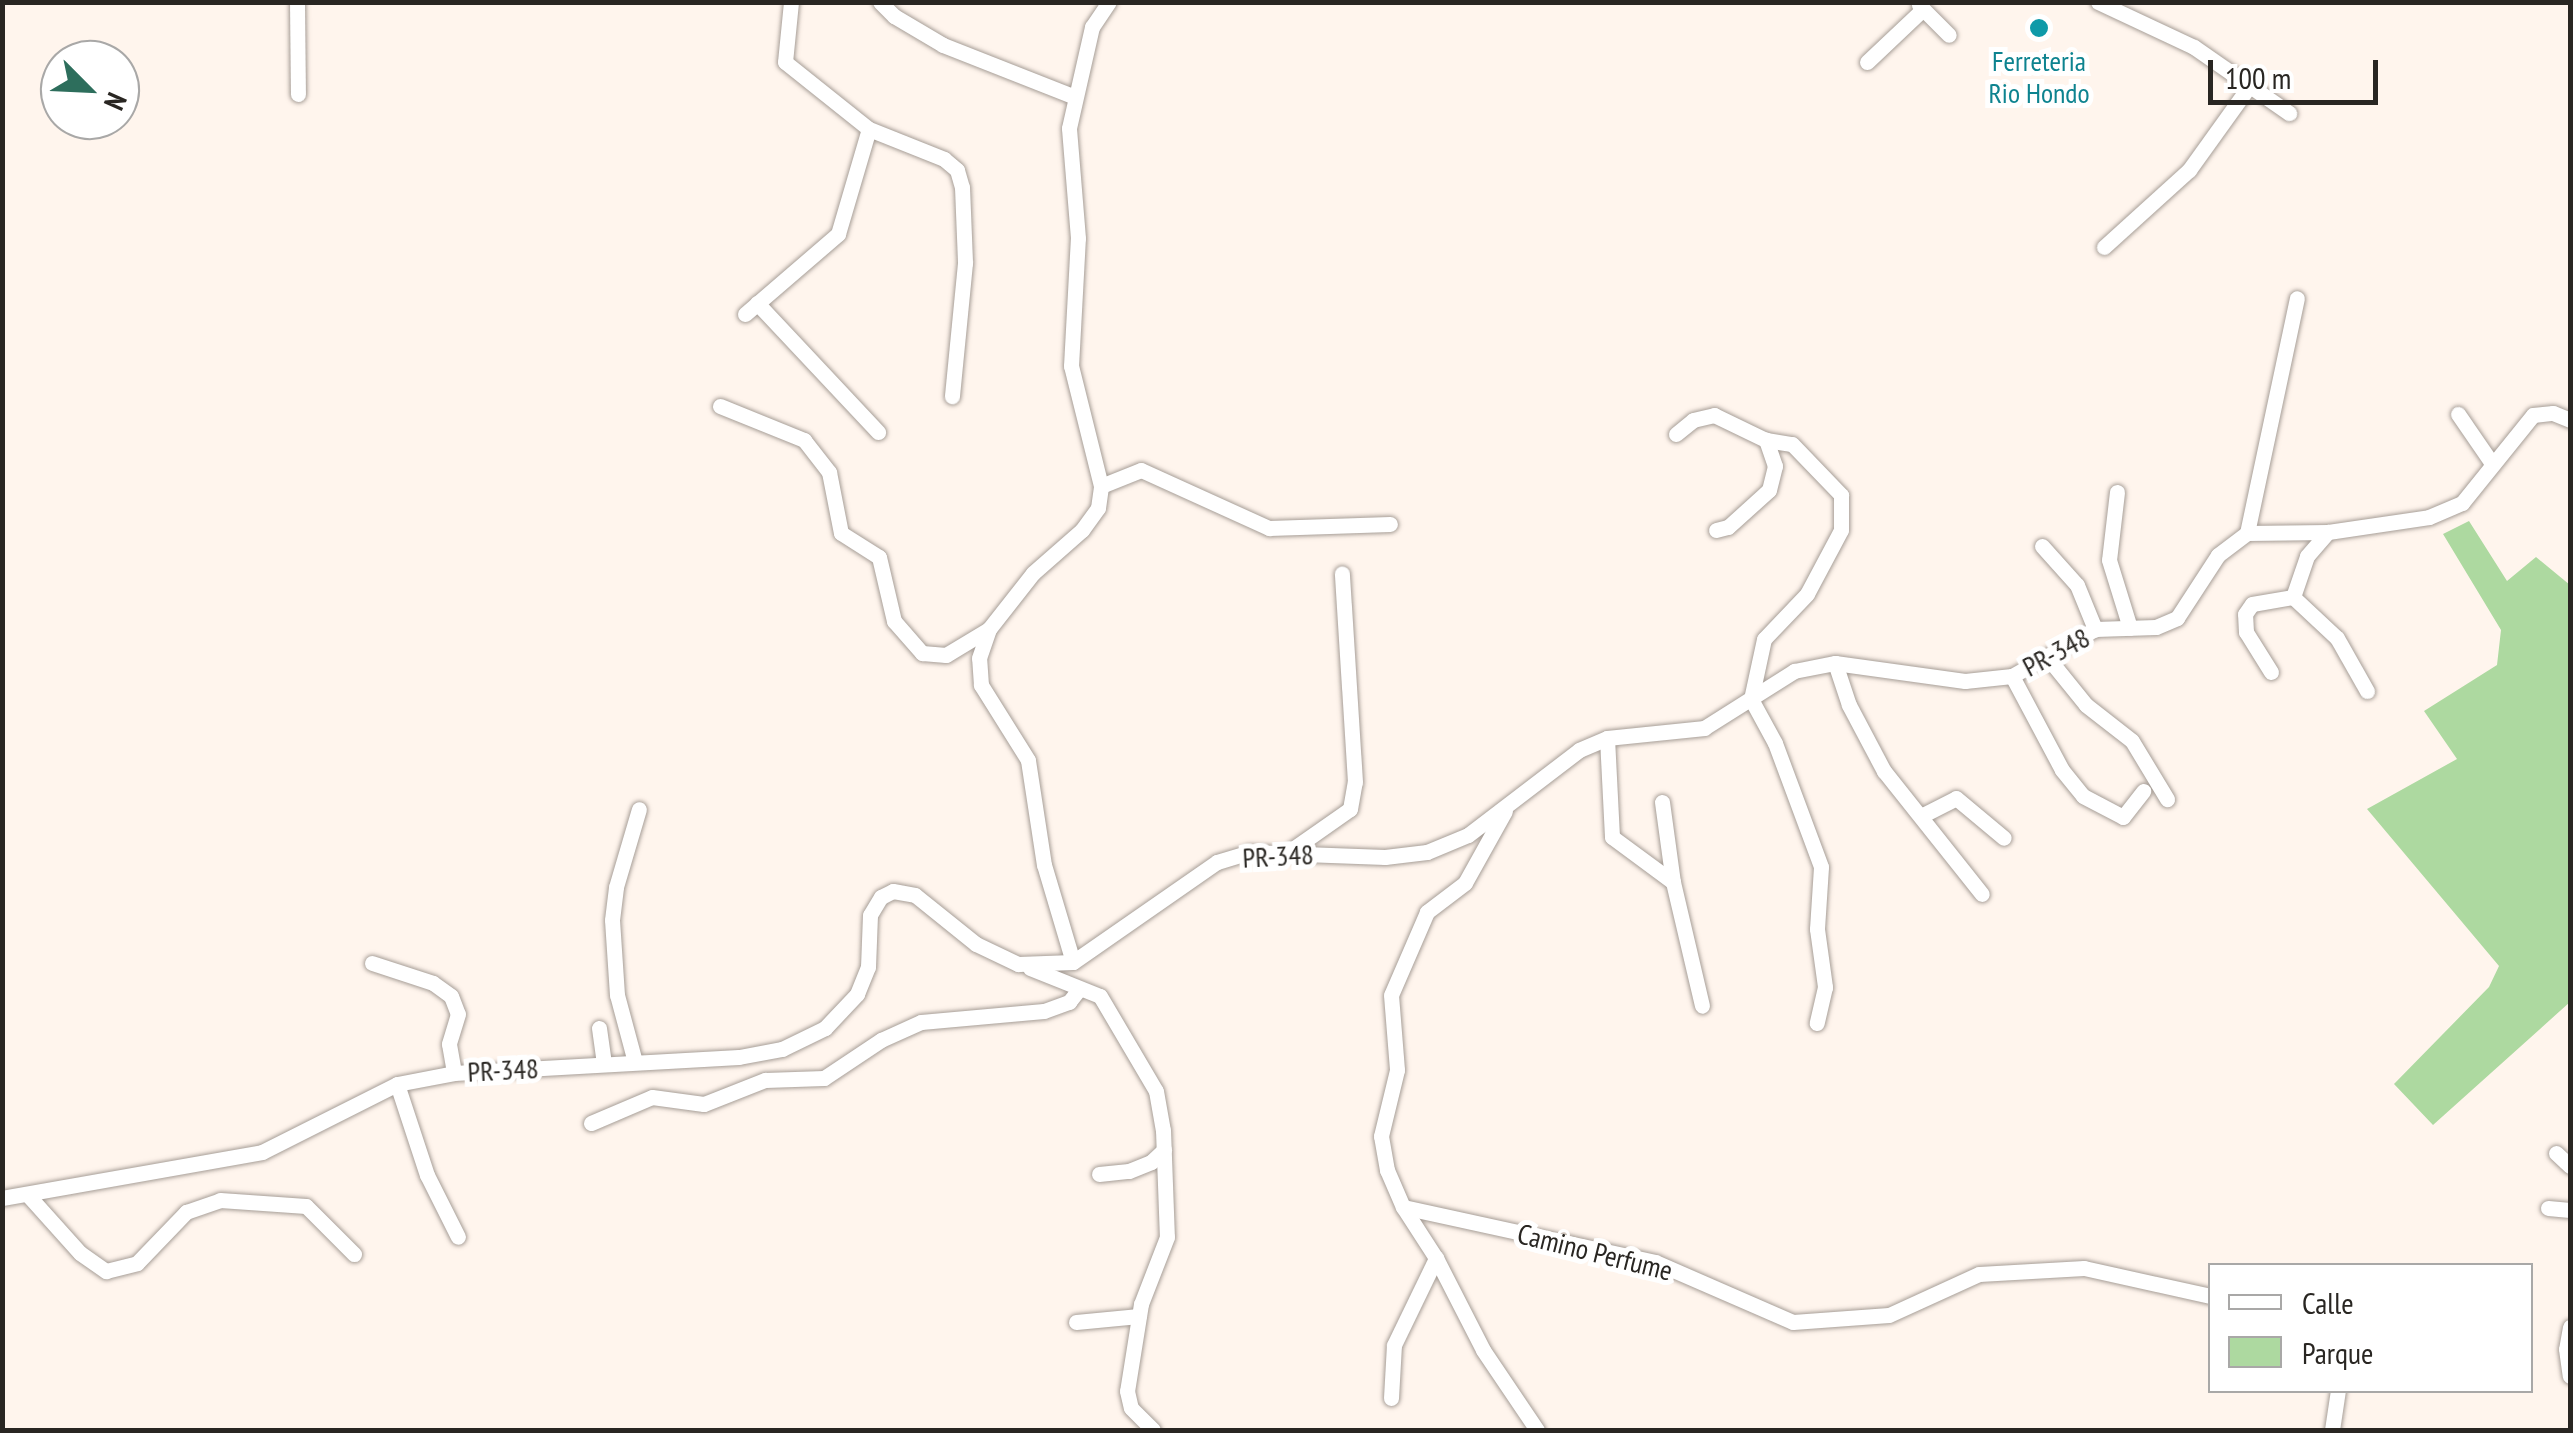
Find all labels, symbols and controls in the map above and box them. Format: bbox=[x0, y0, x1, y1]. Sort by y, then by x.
marker: Ferreteria Rio Hondo bbox=[2028, 17, 2050, 39]
north arrow bbox=[40, 40, 140, 140]
scale bar bbox=[2213, 40, 2383, 102]
place label: Ferreteria Rio Hondo bbox=[1988, 44, 2090, 110]
text: 100 m bbox=[2225, 58, 2291, 97]
text: N bbox=[96, 87, 136, 116]
street label: PR-348 bbox=[2017, 620, 2095, 684]
street label: PR-348 bbox=[1242, 837, 1314, 875]
street label: PR-348 bbox=[467, 1051, 539, 1089]
street label: Camino Perfume bbox=[1514, 1217, 1676, 1287]
legend bbox=[2208, 1263, 2533, 1393]
text: Calle bbox=[2302, 1283, 2354, 1322]
text: Parque bbox=[2302, 1333, 2373, 1372]

